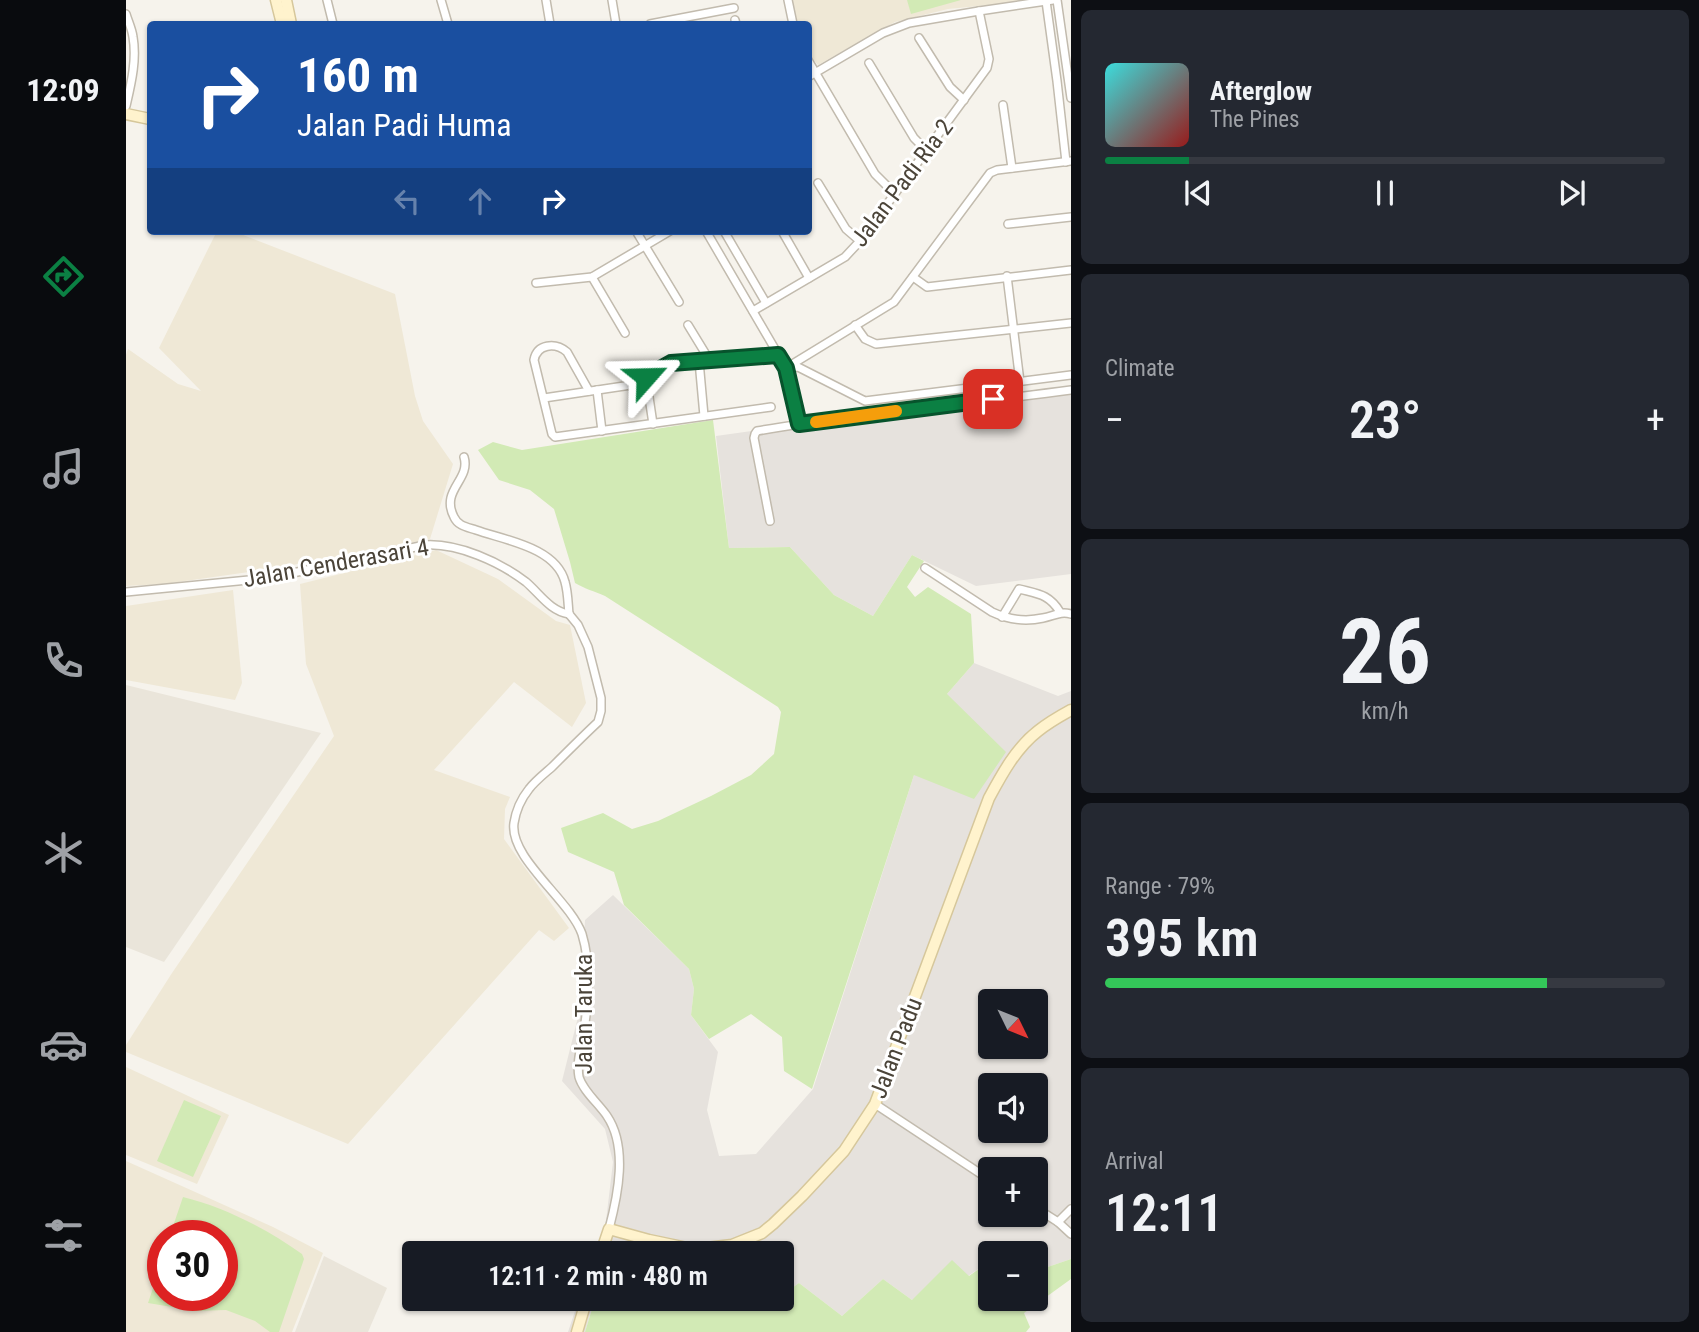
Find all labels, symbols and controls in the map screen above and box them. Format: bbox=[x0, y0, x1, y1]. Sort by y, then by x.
text: 160 m bbox=[297, 47, 419, 104]
icon: right bbox=[182, 49, 273, 140]
text: 12:09 bbox=[26, 71, 100, 109]
text: Afterglow bbox=[1210, 76, 1312, 106]
text: Jalan Padi Huma bbox=[297, 106, 512, 144]
text: The Pines bbox=[1210, 106, 1300, 133]
street label: Jalan Padi Ria 2 bbox=[845, 114, 959, 252]
icon: previous bbox=[1179, 174, 1217, 212]
icon: pause bbox=[1366, 174, 1404, 212]
icon: next bbox=[1553, 174, 1591, 212]
icon: left bbox=[388, 182, 426, 220]
icon: ahead bbox=[461, 182, 499, 220]
icon: right bbox=[534, 182, 572, 220]
icon: directions bbox=[39, 252, 88, 301]
position arrow bbox=[609, 340, 683, 414]
text: Climate bbox=[1105, 355, 1175, 382]
pin bbox=[963, 369, 1023, 429]
icon: arrive bbox=[974, 380, 1012, 418]
text: 23° bbox=[1349, 390, 1421, 451]
text: − bbox=[1105, 398, 1124, 442]
text: + bbox=[1646, 398, 1665, 442]
icon: music bbox=[39, 444, 88, 493]
street label: Jalan Cenderasari 4 bbox=[241, 533, 431, 593]
text: 26 bbox=[1339, 599, 1431, 705]
icon: phone bbox=[39, 636, 88, 685]
text: km/h bbox=[1361, 698, 1409, 725]
icon: climate bbox=[39, 828, 88, 877]
text: Range · 79% bbox=[1105, 873, 1215, 900]
text: 395 km bbox=[1105, 908, 1259, 969]
street label: Jalan Taruka bbox=[570, 954, 598, 1074]
north arrow bbox=[978, 989, 1048, 1059]
map controls bbox=[978, 989, 1048, 1311]
street label: Jalan Padu bbox=[864, 994, 928, 1102]
icon: car bbox=[39, 1020, 88, 1069]
button: sound bbox=[978, 1073, 1048, 1143]
text: Arrival bbox=[1105, 1148, 1164, 1175]
button: + bbox=[978, 1157, 1048, 1227]
text: 12:11 bbox=[1105, 1183, 1223, 1244]
icon: filters bbox=[39, 1211, 88, 1260]
speed limit sign: 30 bbox=[147, 1220, 238, 1311]
button: − bbox=[978, 1241, 1048, 1311]
text: 12:11 · 2 min · 480 m bbox=[488, 1261, 708, 1291]

